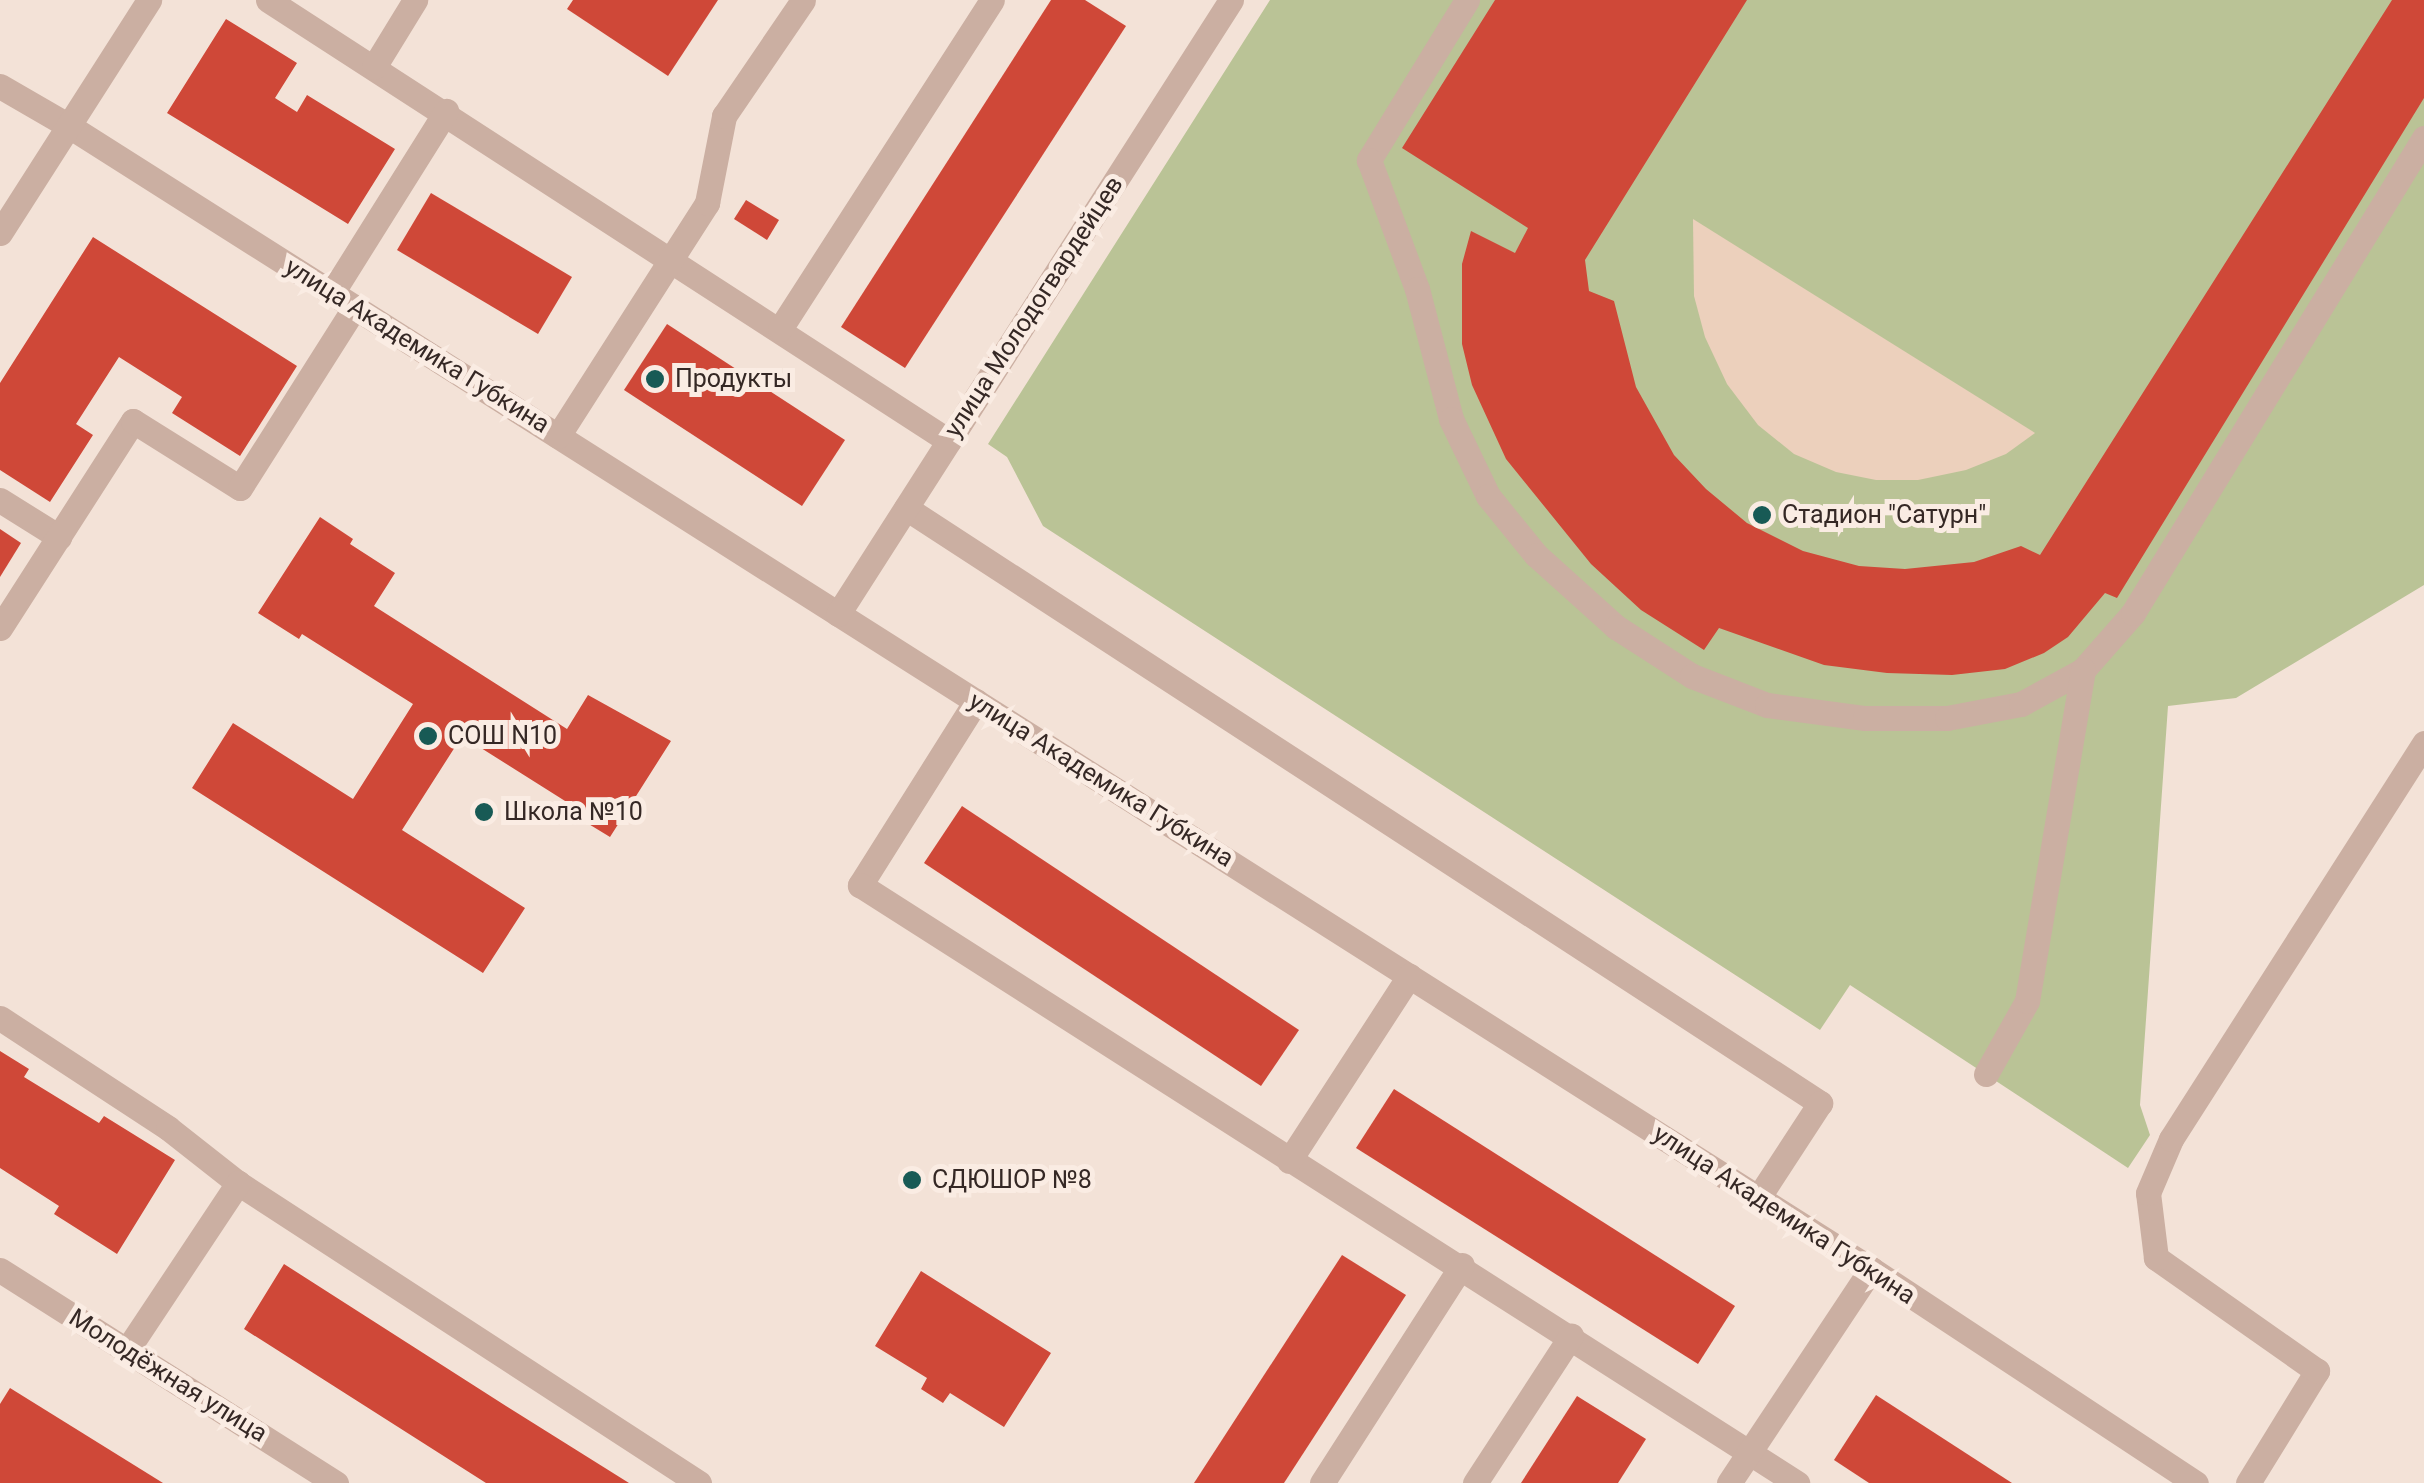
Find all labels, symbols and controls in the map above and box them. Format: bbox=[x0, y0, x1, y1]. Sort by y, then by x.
street label: улица Молодогвардейцев bbox=[938, 171, 1130, 443]
street label: улица Академика Губкина bbox=[279, 252, 555, 440]
place label: Продукты bbox=[675, 364, 792, 394]
marker: Продукты bbox=[644, 368, 666, 390]
place label: Стадион "Сатурн" bbox=[1782, 500, 1986, 530]
marker: Стадион "Сатурн" bbox=[1751, 504, 1773, 526]
street label: улица Академика Губкина bbox=[963, 686, 1239, 874]
place label: СОШ N10 bbox=[448, 721, 557, 751]
marker: СОШ N10 bbox=[417, 725, 439, 747]
place label: Школа №10 bbox=[504, 797, 643, 827]
marker: Школа №10 bbox=[473, 801, 495, 823]
street label: улица Академика Губкина bbox=[1647, 1119, 1921, 1311]
place label: СДЮШОР №8 bbox=[932, 1165, 1092, 1195]
marker: СДЮШОР №8 bbox=[901, 1169, 923, 1191]
street label: Молодёжная улица bbox=[63, 1303, 273, 1449]

